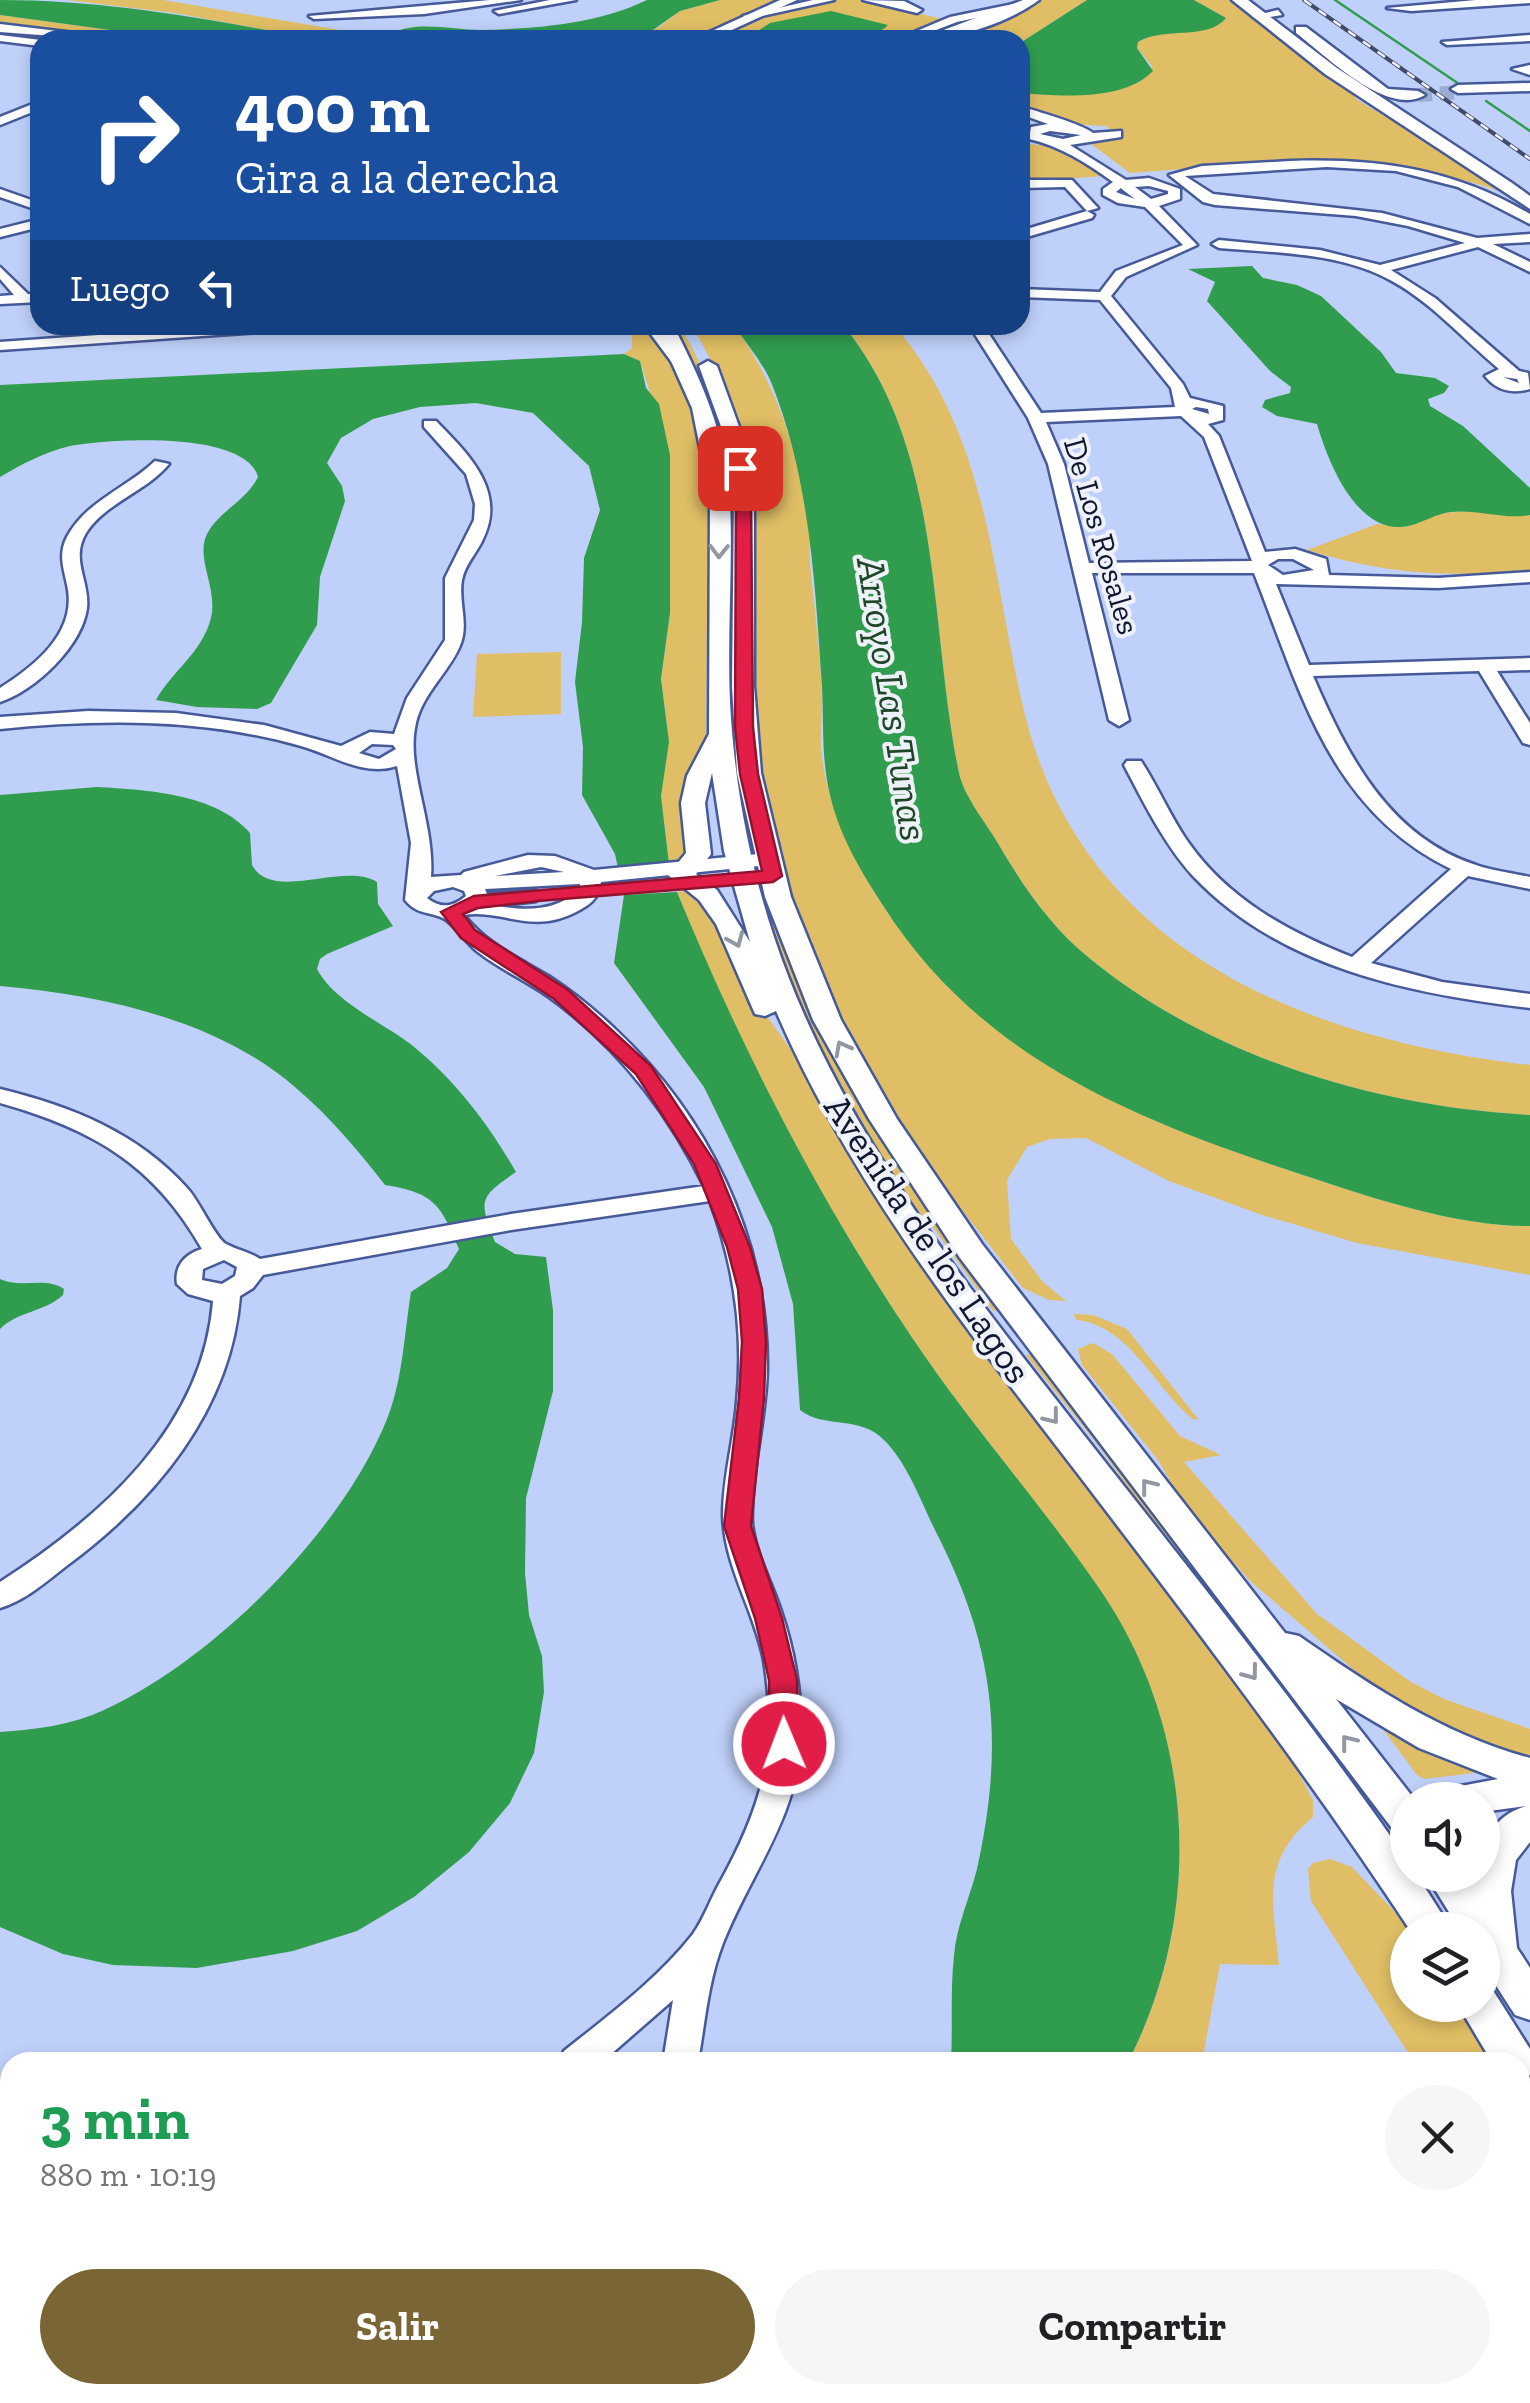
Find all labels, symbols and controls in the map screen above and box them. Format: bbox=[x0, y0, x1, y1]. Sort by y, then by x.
text: 400 m bbox=[235, 66, 430, 150]
icon: right bbox=[70, 70, 200, 200]
text: Gira a la derecha bbox=[235, 151, 559, 205]
icon: left bbox=[190, 260, 245, 315]
text: Luego bbox=[70, 265, 170, 311]
pin bbox=[698, 426, 783, 511]
street label: De Los Rosales bbox=[1056, 433, 1148, 639]
icon: arrive bbox=[713, 441, 768, 496]
one-way arrow bbox=[709, 544, 730, 560]
water label: Arroyo Las Tunas bbox=[847, 553, 939, 844]
one-way arrow bbox=[724, 930, 744, 948]
one-way arrow bbox=[835, 1041, 855, 1059]
street label: Avenida de los Lagos bbox=[814, 1086, 1042, 1392]
one-way arrow bbox=[1040, 1405, 1057, 1423]
one-way arrow bbox=[1143, 1479, 1160, 1497]
one-way arrow bbox=[1239, 1662, 1257, 1680]
position arrow bbox=[732, 1692, 836, 1796]
one-way arrow bbox=[1343, 1735, 1360, 1753]
map controls bbox=[1390, 1782, 1500, 2022]
button: sound bbox=[1390, 1782, 1500, 1892]
button: layers bbox=[1390, 1912, 1500, 2022]
text: 3 min bbox=[40, 2082, 189, 2154]
button: close bbox=[1385, 2085, 1490, 2190]
text: 880 m · 10:19 bbox=[40, 2156, 217, 2194]
button: Salir bbox=[40, 2269, 755, 2384]
button: Compartir bbox=[775, 2269, 1490, 2384]

